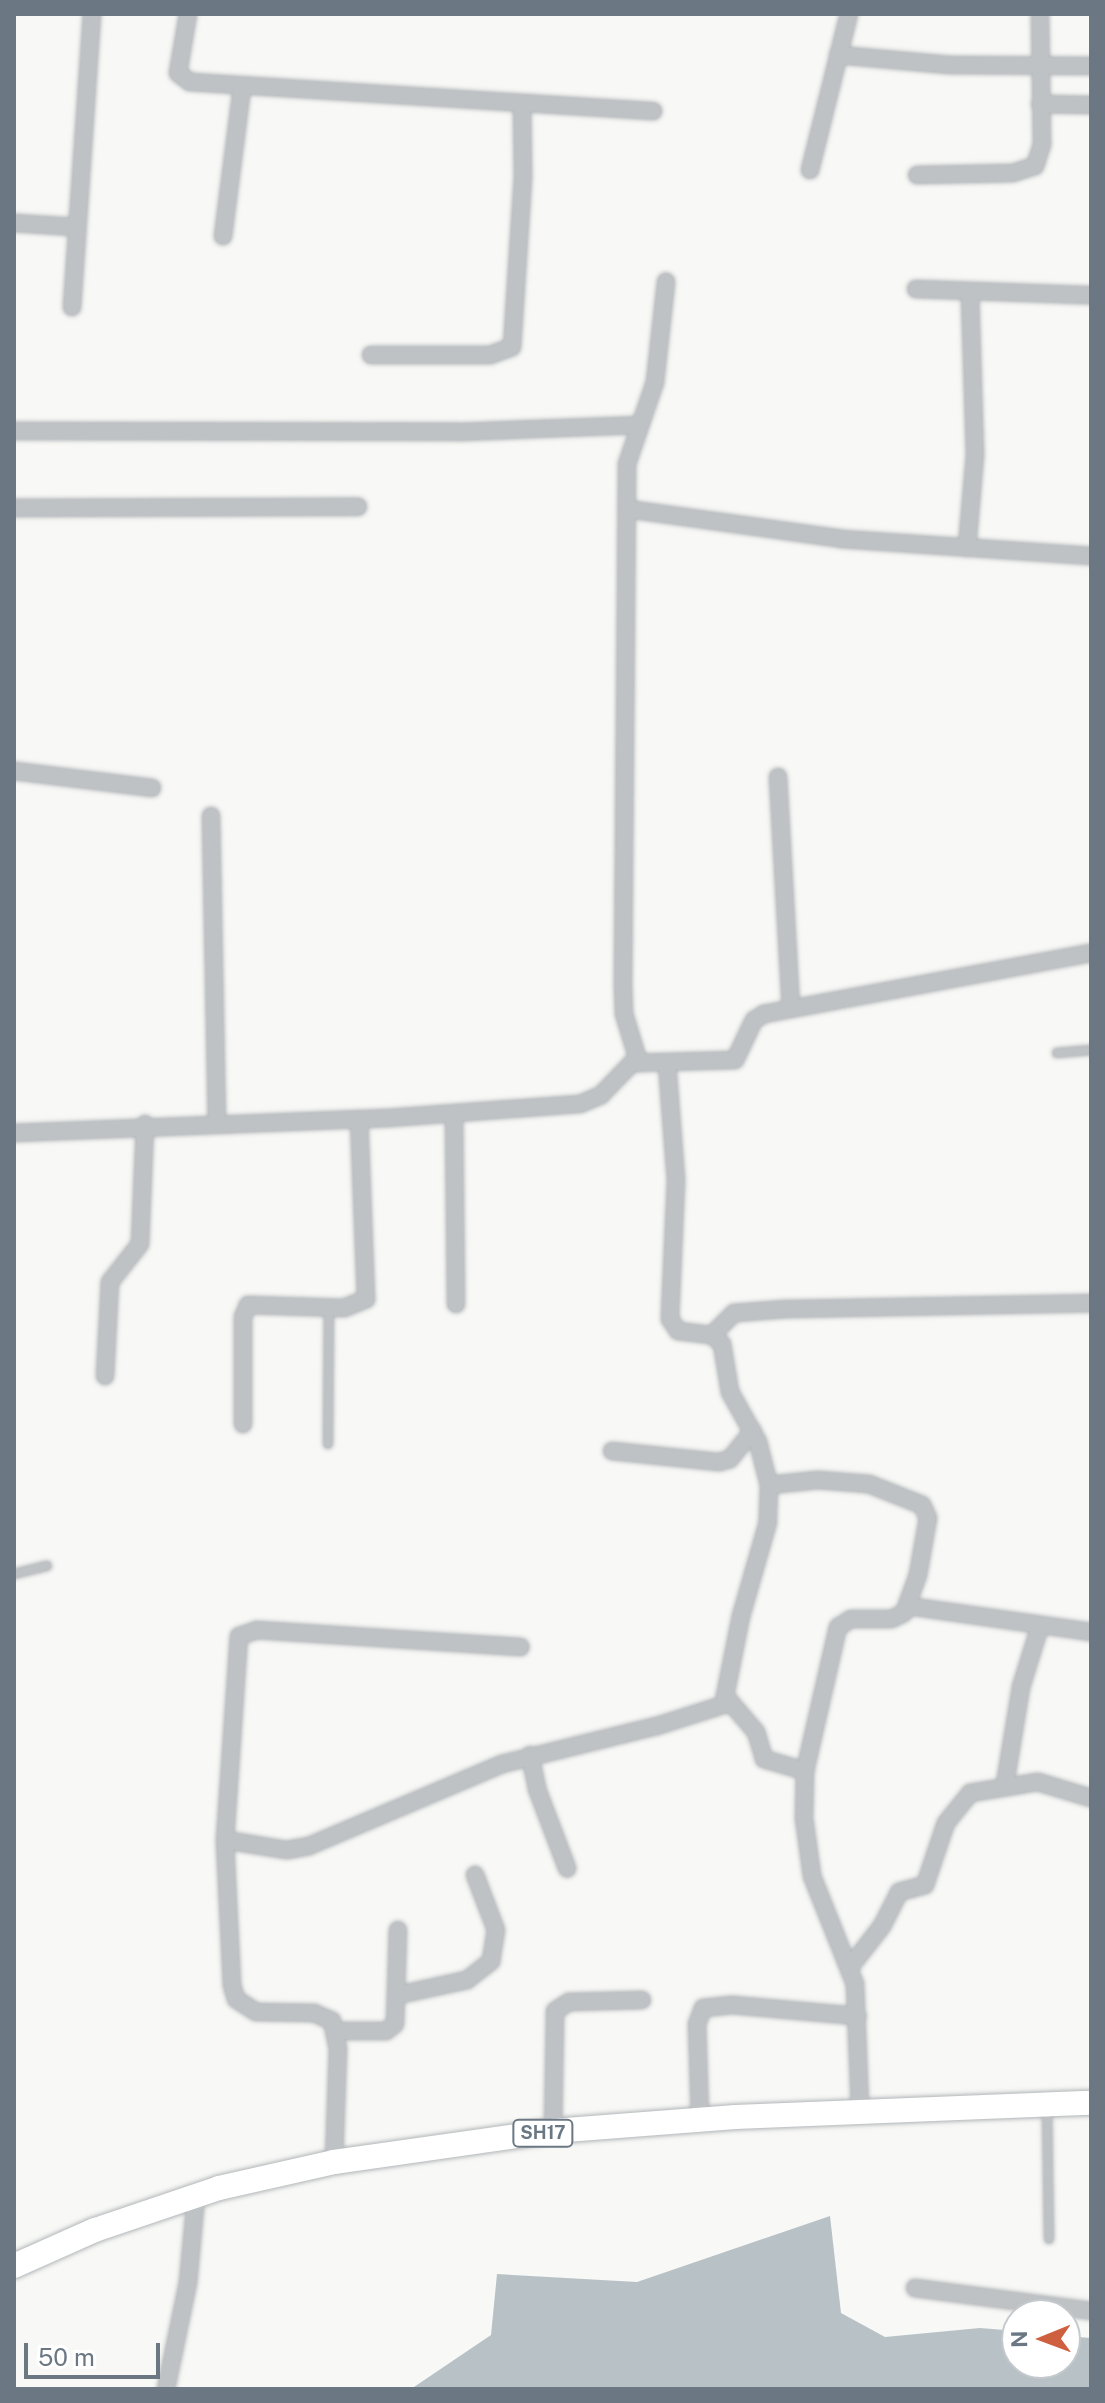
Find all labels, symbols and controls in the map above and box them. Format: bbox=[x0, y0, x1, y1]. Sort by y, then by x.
road number: SH17 bbox=[511, 2119, 575, 2147]
north arrow bbox=[1001, 2299, 1081, 2379]
scale bar bbox=[28, 2327, 164, 2377]
text: N bbox=[1006, 2331, 1032, 2348]
text: 50 m bbox=[38, 2343, 95, 2371]

